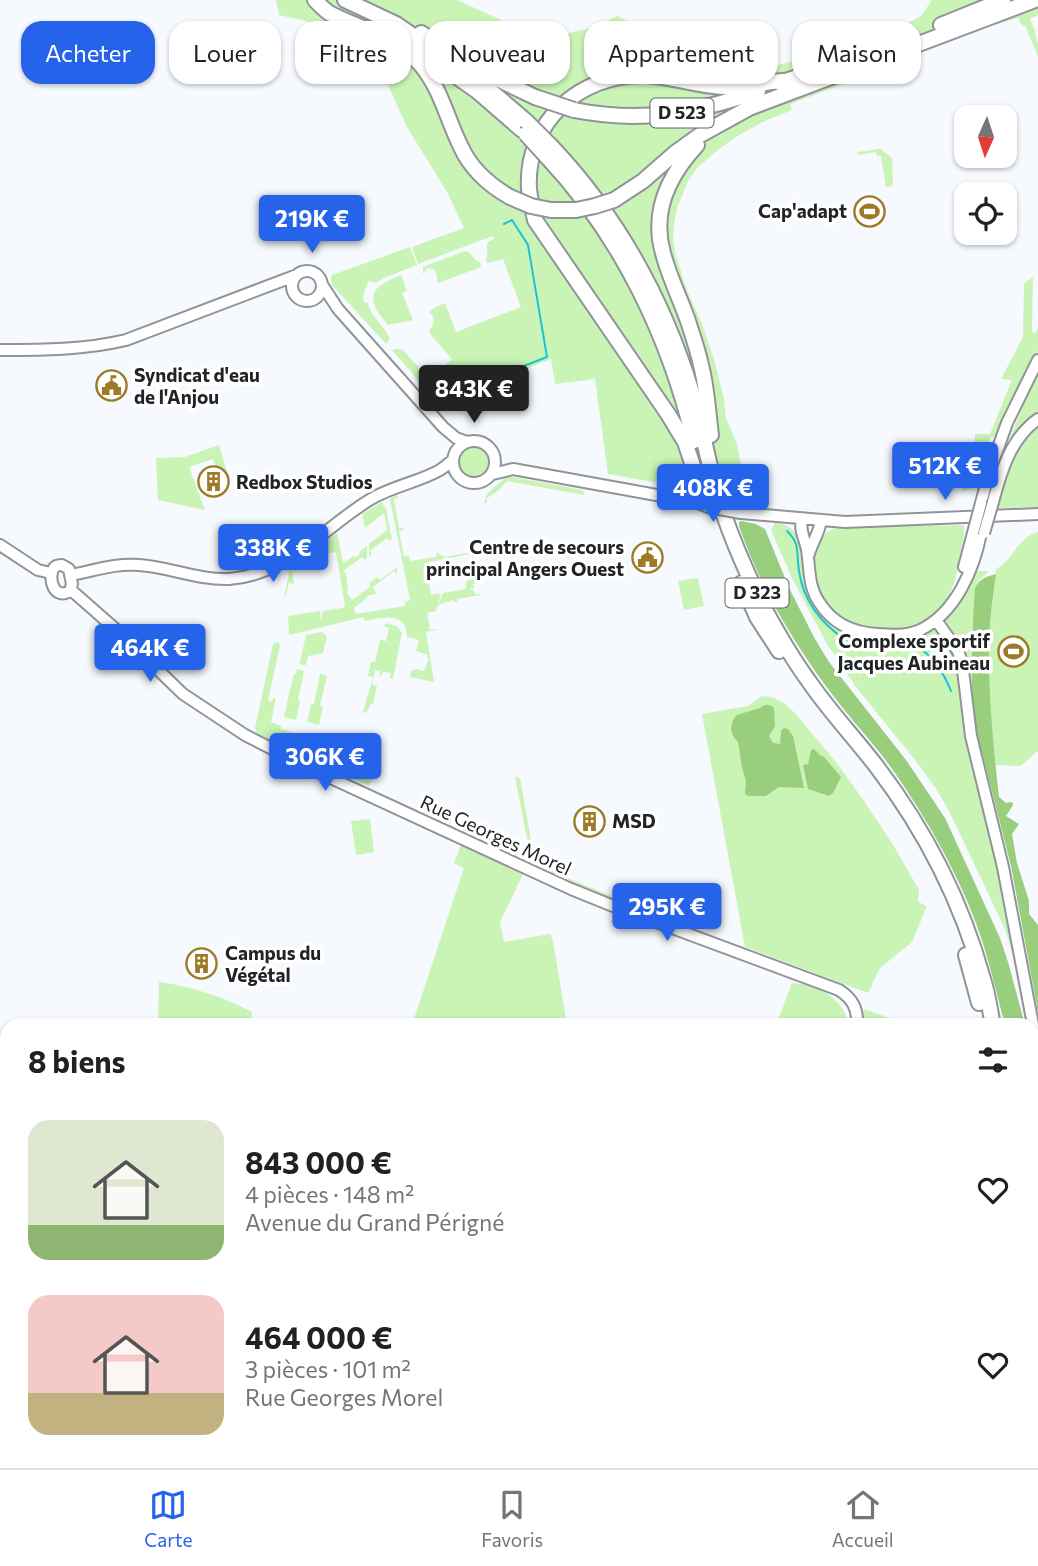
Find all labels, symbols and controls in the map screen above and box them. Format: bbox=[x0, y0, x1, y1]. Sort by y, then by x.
chip: Acheter bbox=[21, 21, 155, 84]
chip: Louer bbox=[169, 21, 281, 84]
chip: Filtres bbox=[295, 21, 411, 84]
chip: Nouveau bbox=[425, 21, 570, 84]
chip: Appartement bbox=[584, 21, 778, 84]
chip: Maison bbox=[792, 21, 921, 84]
road number: D 523 bbox=[650, 98, 714, 128]
north arrow bbox=[954, 105, 1017, 168]
map controls bbox=[954, 105, 1017, 245]
button: locate bbox=[954, 182, 1017, 245]
sports icon: Cap'adapt bbox=[853, 194, 887, 228]
pin: 219K € bbox=[255, 196, 369, 255]
place label: Cap'adapt bbox=[758, 199, 847, 222]
text: 219K € bbox=[275, 204, 349, 232]
place label: Syndicat d'eau de l'Anjou bbox=[134, 363, 260, 408]
pin: 843K € bbox=[417, 366, 531, 425]
public building icon: Syndicat d'eau de l'Anjou bbox=[94, 369, 128, 403]
text: 843K € bbox=[435, 374, 513, 402]
pin: 512K € bbox=[888, 442, 1002, 502]
text: 512K € bbox=[908, 451, 982, 479]
pin: 408K € bbox=[656, 464, 770, 524]
building icon: Redbox Studios bbox=[196, 465, 230, 499]
place label: Redbox Studios bbox=[236, 470, 373, 493]
text: 408K € bbox=[673, 473, 753, 501]
pin: 338K € bbox=[216, 524, 330, 584]
text: 338K € bbox=[234, 533, 312, 561]
place label: Centre de secours principal Angers Ouest bbox=[426, 535, 624, 580]
public building icon: Centre de secours principal Angers Ouest bbox=[630, 541, 664, 575]
road number: D 323 bbox=[726, 578, 788, 608]
pin: 464K € bbox=[93, 624, 207, 684]
place label: Complexe sportif Jacques Aubineau bbox=[838, 629, 990, 674]
text: 464K € bbox=[110, 633, 190, 661]
sports icon: Complexe sportif Jacques Aubineau bbox=[996, 635, 1030, 669]
pin: 306K € bbox=[268, 734, 382, 793]
text: 306K € bbox=[285, 742, 365, 770]
street label: Rue Georges Morel bbox=[417, 790, 575, 880]
building icon: MSD bbox=[572, 804, 606, 838]
place label: MSD bbox=[612, 809, 656, 832]
pin: 295K € bbox=[610, 884, 724, 943]
text: 295K € bbox=[628, 892, 706, 920]
place label: Campus du Végétal bbox=[225, 941, 321, 986]
building icon: Campus du Végétal bbox=[185, 947, 219, 981]
icon: filters bbox=[974, 1041, 1012, 1079]
text: 8 biens bbox=[28, 1042, 126, 1079]
text: 843 000 € bbox=[245, 1143, 392, 1180]
icon: home bbox=[84, 1148, 168, 1232]
icon: heart bbox=[974, 1171, 1012, 1209]
text: 4 pièces · 148 m² bbox=[245, 1180, 414, 1208]
text: Avenue du Grand Périgné bbox=[245, 1208, 504, 1236]
text: 464 000 € bbox=[245, 1318, 393, 1355]
icon: home bbox=[84, 1323, 168, 1407]
icon: heart bbox=[974, 1346, 1012, 1384]
text: 3 pièces · 101 m² bbox=[245, 1355, 411, 1383]
text: Rue Georges Morel bbox=[245, 1383, 443, 1411]
tab: Carte bbox=[144, 1486, 193, 1551]
tab: Favoris bbox=[481, 1486, 543, 1551]
tab: Accueil bbox=[832, 1486, 894, 1551]

